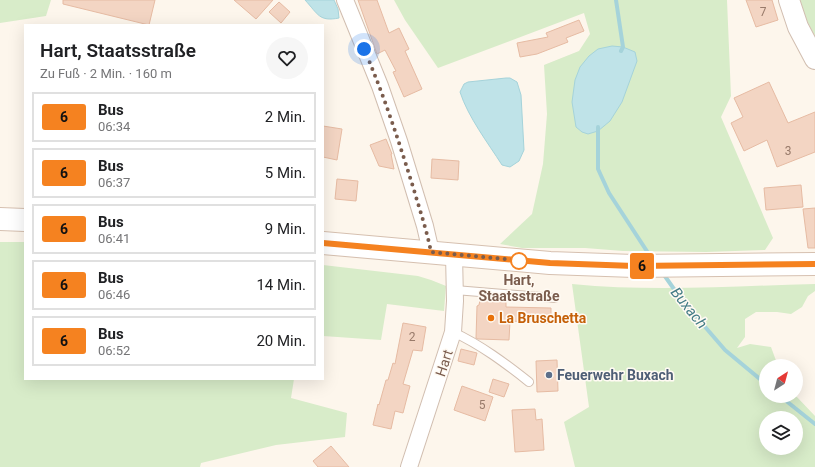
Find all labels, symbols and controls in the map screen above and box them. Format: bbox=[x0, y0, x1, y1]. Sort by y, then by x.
house number: 7 bbox=[760, 5, 767, 19]
button: heart bbox=[266, 37, 308, 79]
text: Hart, Staatsstraße bbox=[40, 39, 196, 62]
your location bbox=[354, 39, 374, 59]
text: Zu Fuß · 2 Min. · 160 m bbox=[40, 66, 172, 81]
text: Bus bbox=[98, 101, 124, 119]
text: 2 Min. bbox=[265, 108, 306, 126]
text: 6 bbox=[60, 109, 68, 125]
text: 06:34 bbox=[98, 119, 130, 134]
house number: 3 bbox=[785, 144, 791, 158]
text: Bus bbox=[98, 157, 124, 175]
text: 5 Min. bbox=[265, 164, 306, 182]
text: 6 bbox=[60, 165, 68, 181]
text: 06:37 bbox=[98, 175, 130, 190]
text: Bus bbox=[98, 213, 124, 231]
text: 9 Min. bbox=[265, 220, 306, 238]
text: 6 bbox=[60, 221, 68, 237]
text: 06:41 bbox=[98, 231, 130, 246]
marker: Hart, Staatsstraße bbox=[510, 252, 528, 270]
line badge: 6 bbox=[629, 253, 655, 279]
text: 6 bbox=[638, 258, 646, 274]
text: Bus bbox=[98, 269, 124, 287]
place label: Hart, Staatsstraße bbox=[479, 272, 560, 304]
text: 14 Min. bbox=[256, 276, 306, 294]
text: 6 bbox=[60, 277, 68, 293]
water label: Buxach bbox=[667, 284, 711, 332]
text: 06:46 bbox=[98, 287, 130, 302]
place label: La Bruschetta bbox=[499, 310, 587, 326]
marker: La Bruschetta bbox=[486, 313, 496, 323]
text: Bus bbox=[98, 325, 124, 343]
house number: 2 bbox=[409, 330, 416, 344]
text: 20 Min. bbox=[256, 332, 306, 350]
text: 6 bbox=[60, 333, 68, 349]
text: 06:52 bbox=[98, 343, 130, 358]
street label: Hart bbox=[432, 347, 456, 378]
north arrow bbox=[759, 359, 803, 403]
map controls bbox=[759, 359, 803, 455]
place label: Feuerwehr Buxach bbox=[557, 367, 674, 383]
marker: Feuerwehr Buxach bbox=[544, 370, 554, 380]
house number: 5 bbox=[479, 398, 486, 412]
button: layers bbox=[759, 411, 803, 455]

